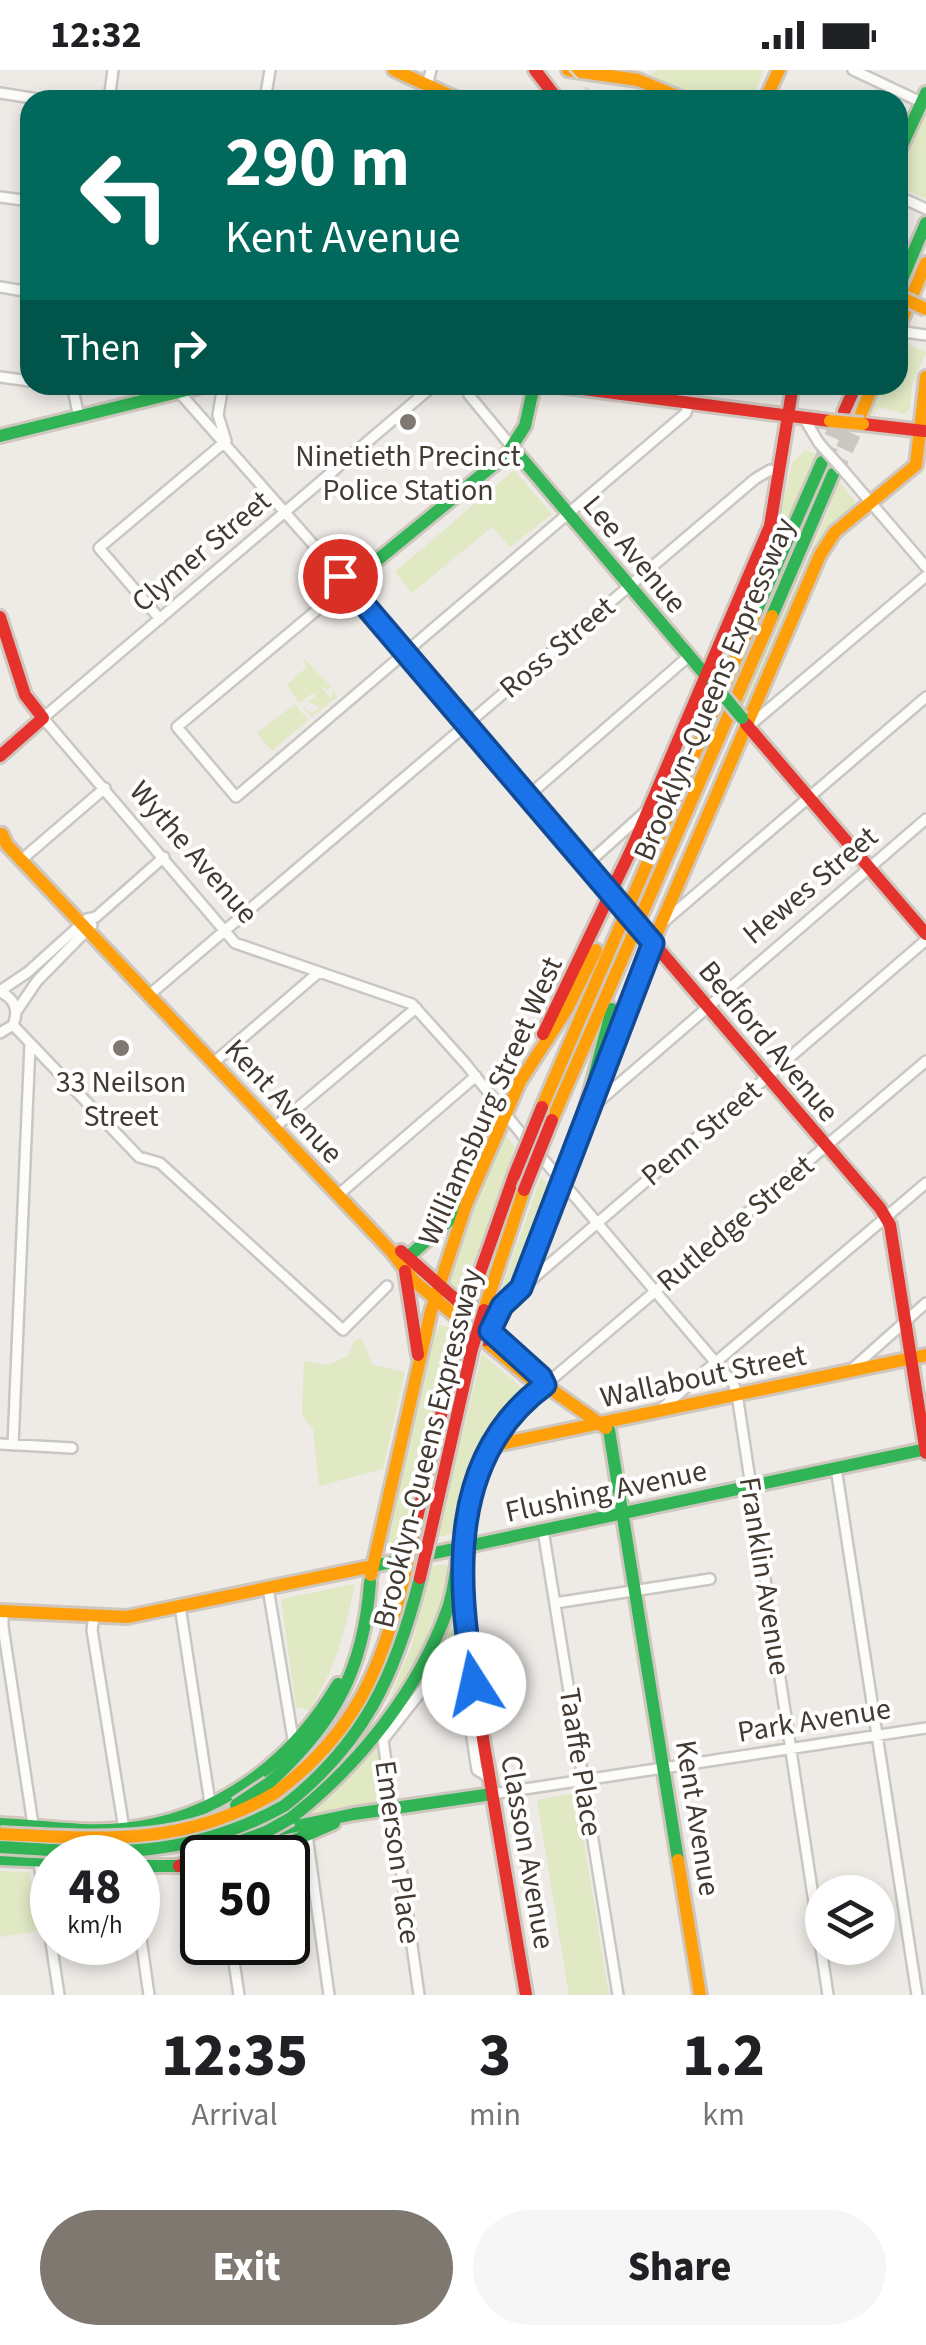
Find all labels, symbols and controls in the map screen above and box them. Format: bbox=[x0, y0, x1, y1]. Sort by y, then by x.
text: 12:32 bbox=[50, 8, 142, 62]
text: 290 m bbox=[225, 113, 410, 213]
icon: left bbox=[60, 130, 190, 260]
text: Kent Avenue bbox=[225, 206, 461, 270]
icon: right bbox=[161, 320, 216, 375]
text: Then bbox=[60, 321, 141, 375]
marker: Ninetieth Precinct Police Station bbox=[397, 411, 419, 433]
place label: Ninetieth Precinct Police Station bbox=[295, 435, 521, 512]
street label: Clymer Street bbox=[122, 480, 280, 623]
street label: Lee Avenue bbox=[572, 486, 697, 623]
street label: Brooklyn-Queens Expressway bbox=[623, 511, 806, 867]
pin bbox=[298, 534, 383, 619]
icon: arrive bbox=[313, 549, 368, 604]
street label: Ross Street bbox=[490, 586, 624, 709]
street label: Wythe Avenue bbox=[119, 771, 268, 933]
street label: Hewes Street bbox=[733, 816, 887, 955]
street label: Williamsburg Street West bbox=[407, 950, 574, 1252]
street label: Bedford Avenue bbox=[688, 951, 849, 1131]
street label: Kent Avenue bbox=[214, 1029, 353, 1173]
marker: 33 Neilson Street bbox=[110, 1037, 132, 1059]
place label: 33 Neilson Street bbox=[56, 1061, 186, 1138]
street label: Penn Street bbox=[632, 1070, 771, 1197]
street label: Rutledge Street bbox=[647, 1145, 823, 1302]
street label: Brooklyn-Queens Expressway bbox=[362, 1264, 493, 1632]
street label: Wallabout Street bbox=[596, 1334, 810, 1419]
street label: Flushing Avenue bbox=[501, 1449, 711, 1534]
street label: Franklin Avenue bbox=[728, 1474, 801, 1678]
position arrow bbox=[422, 1632, 526, 1736]
street label: Taaffe Place bbox=[548, 1685, 613, 1839]
street label: Park Avenue bbox=[734, 1687, 894, 1754]
street label: Kent Avenue bbox=[664, 1737, 731, 1899]
street label: Classon Avenue bbox=[489, 1752, 566, 1952]
street label: Emerson Place bbox=[363, 1758, 432, 1947]
speed limit sign: 50 bbox=[180, 1835, 310, 1965]
text: 48 bbox=[69, 1852, 121, 1923]
map controls bbox=[805, 1875, 895, 1965]
button: layers bbox=[805, 1875, 895, 1965]
text: km/h bbox=[67, 1907, 123, 1943]
text: 12:35 bbox=[161, 2014, 308, 2099]
text: 3 bbox=[479, 2014, 511, 2099]
text: 1.2 bbox=[682, 2014, 765, 2099]
text: Arrival bbox=[192, 2092, 278, 2138]
text: min bbox=[469, 2092, 521, 2138]
text: km bbox=[702, 2092, 745, 2138]
button: Exit bbox=[40, 2210, 453, 2325]
button: Share bbox=[473, 2210, 886, 2325]

